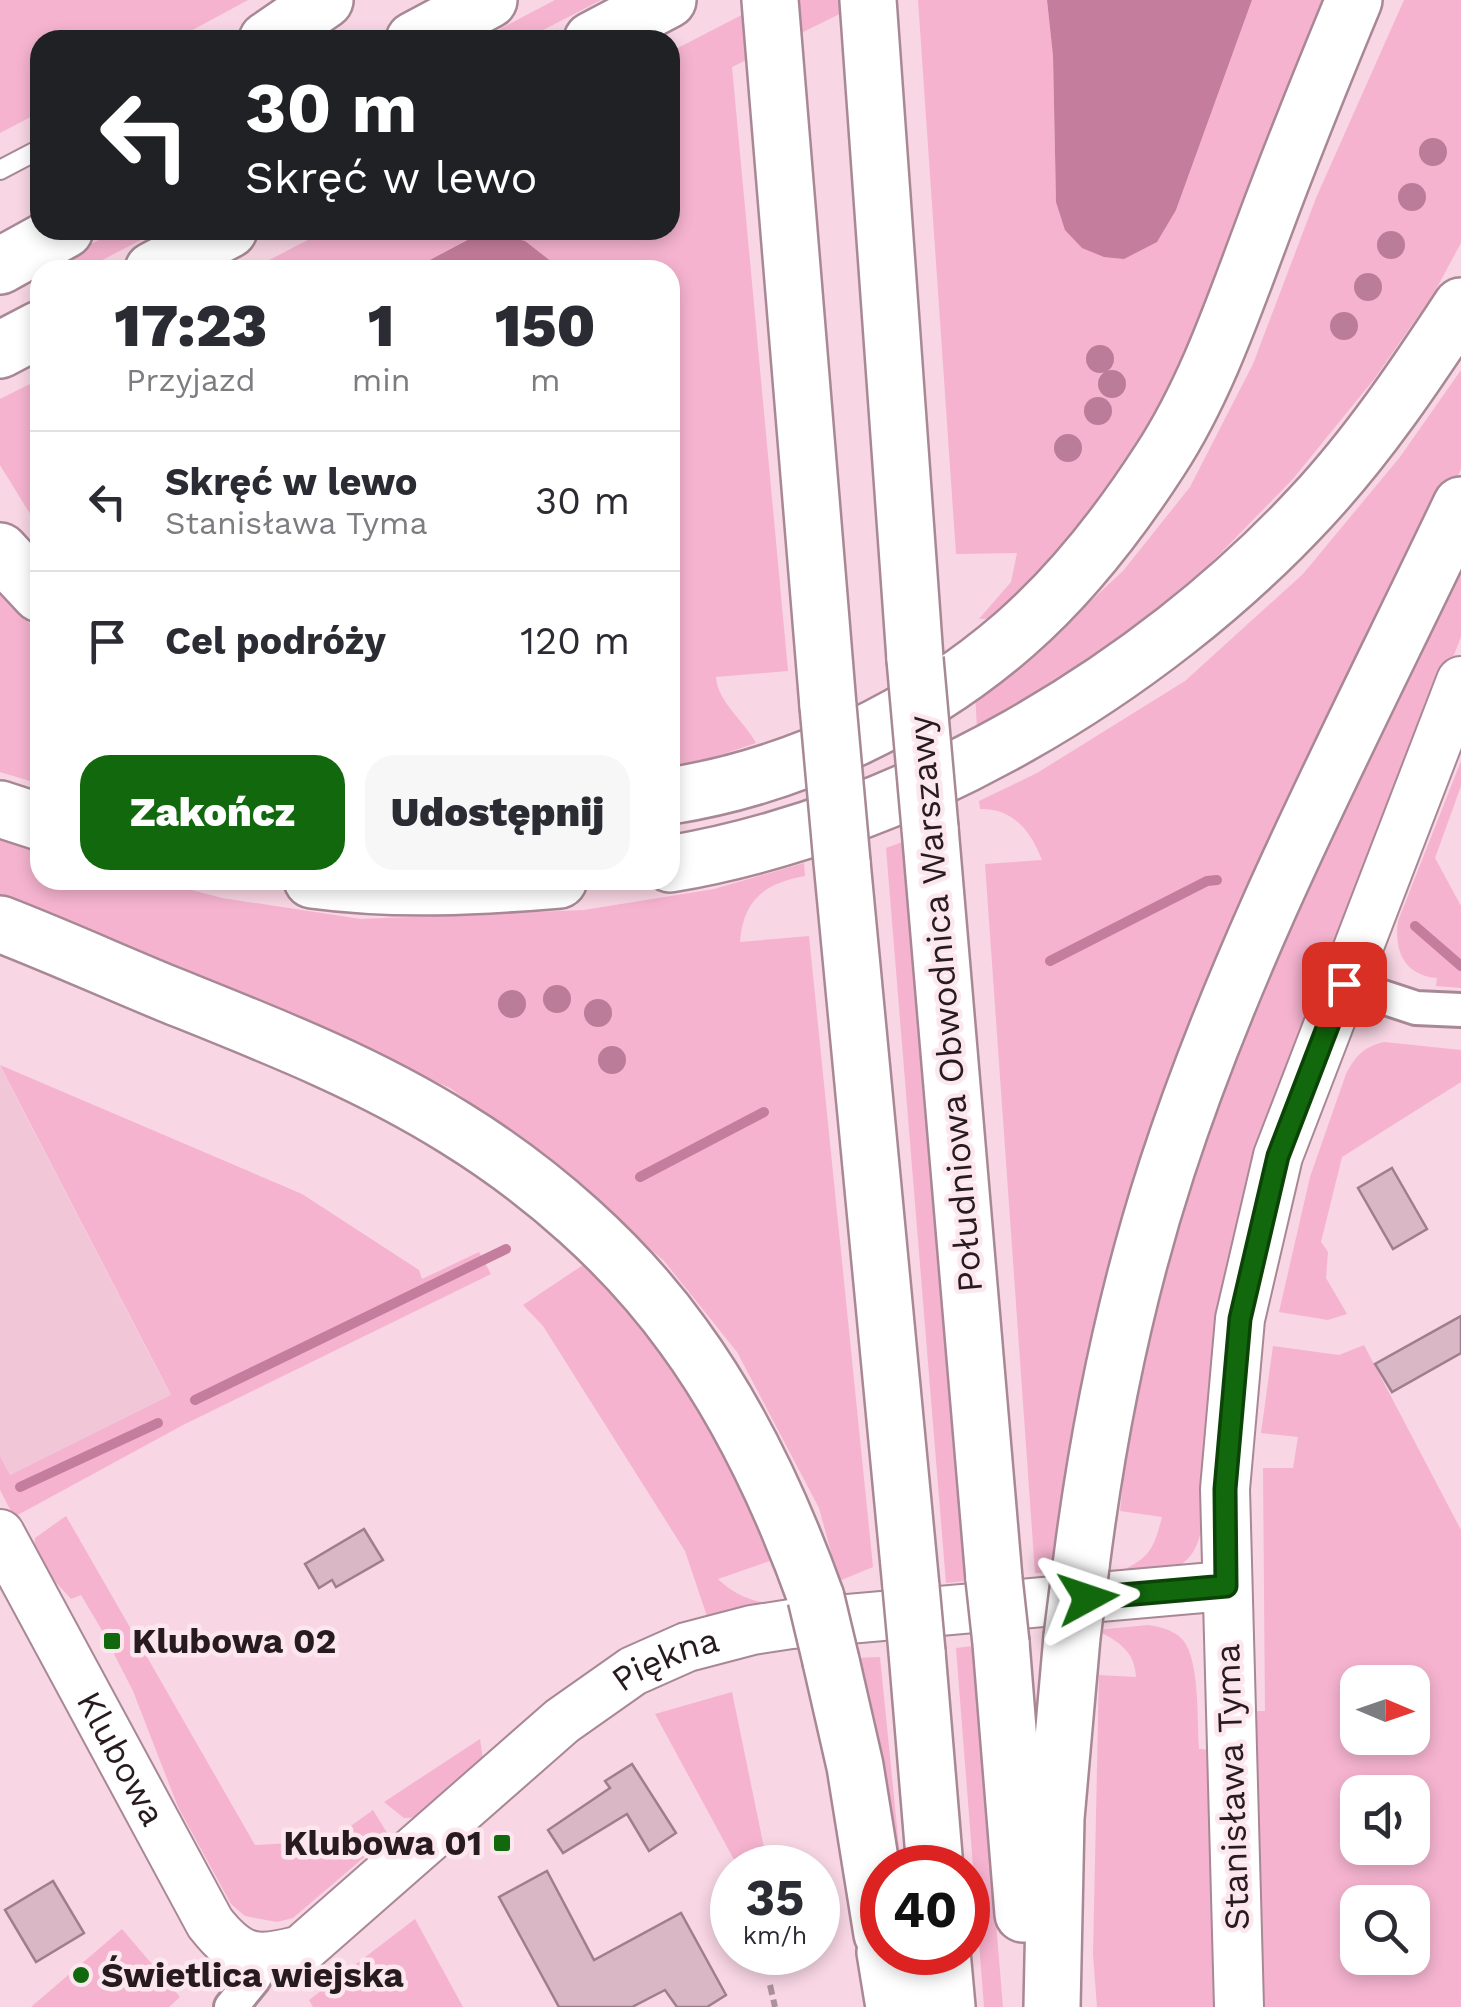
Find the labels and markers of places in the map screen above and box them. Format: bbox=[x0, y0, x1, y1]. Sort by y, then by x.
pin bbox=[1302, 942, 1387, 1027]
place label: Klubowa 02 bbox=[132, 1620, 336, 1662]
marker: Klubowa 02 bbox=[101, 1630, 123, 1652]
place label: Klubowa 01 bbox=[283, 1822, 482, 1864]
marker: Klubowa 01 bbox=[491, 1832, 513, 1854]
place label: Świetlica wiejska bbox=[101, 1954, 405, 1996]
marker: Świetlica wiejska bbox=[70, 1964, 92, 1986]

